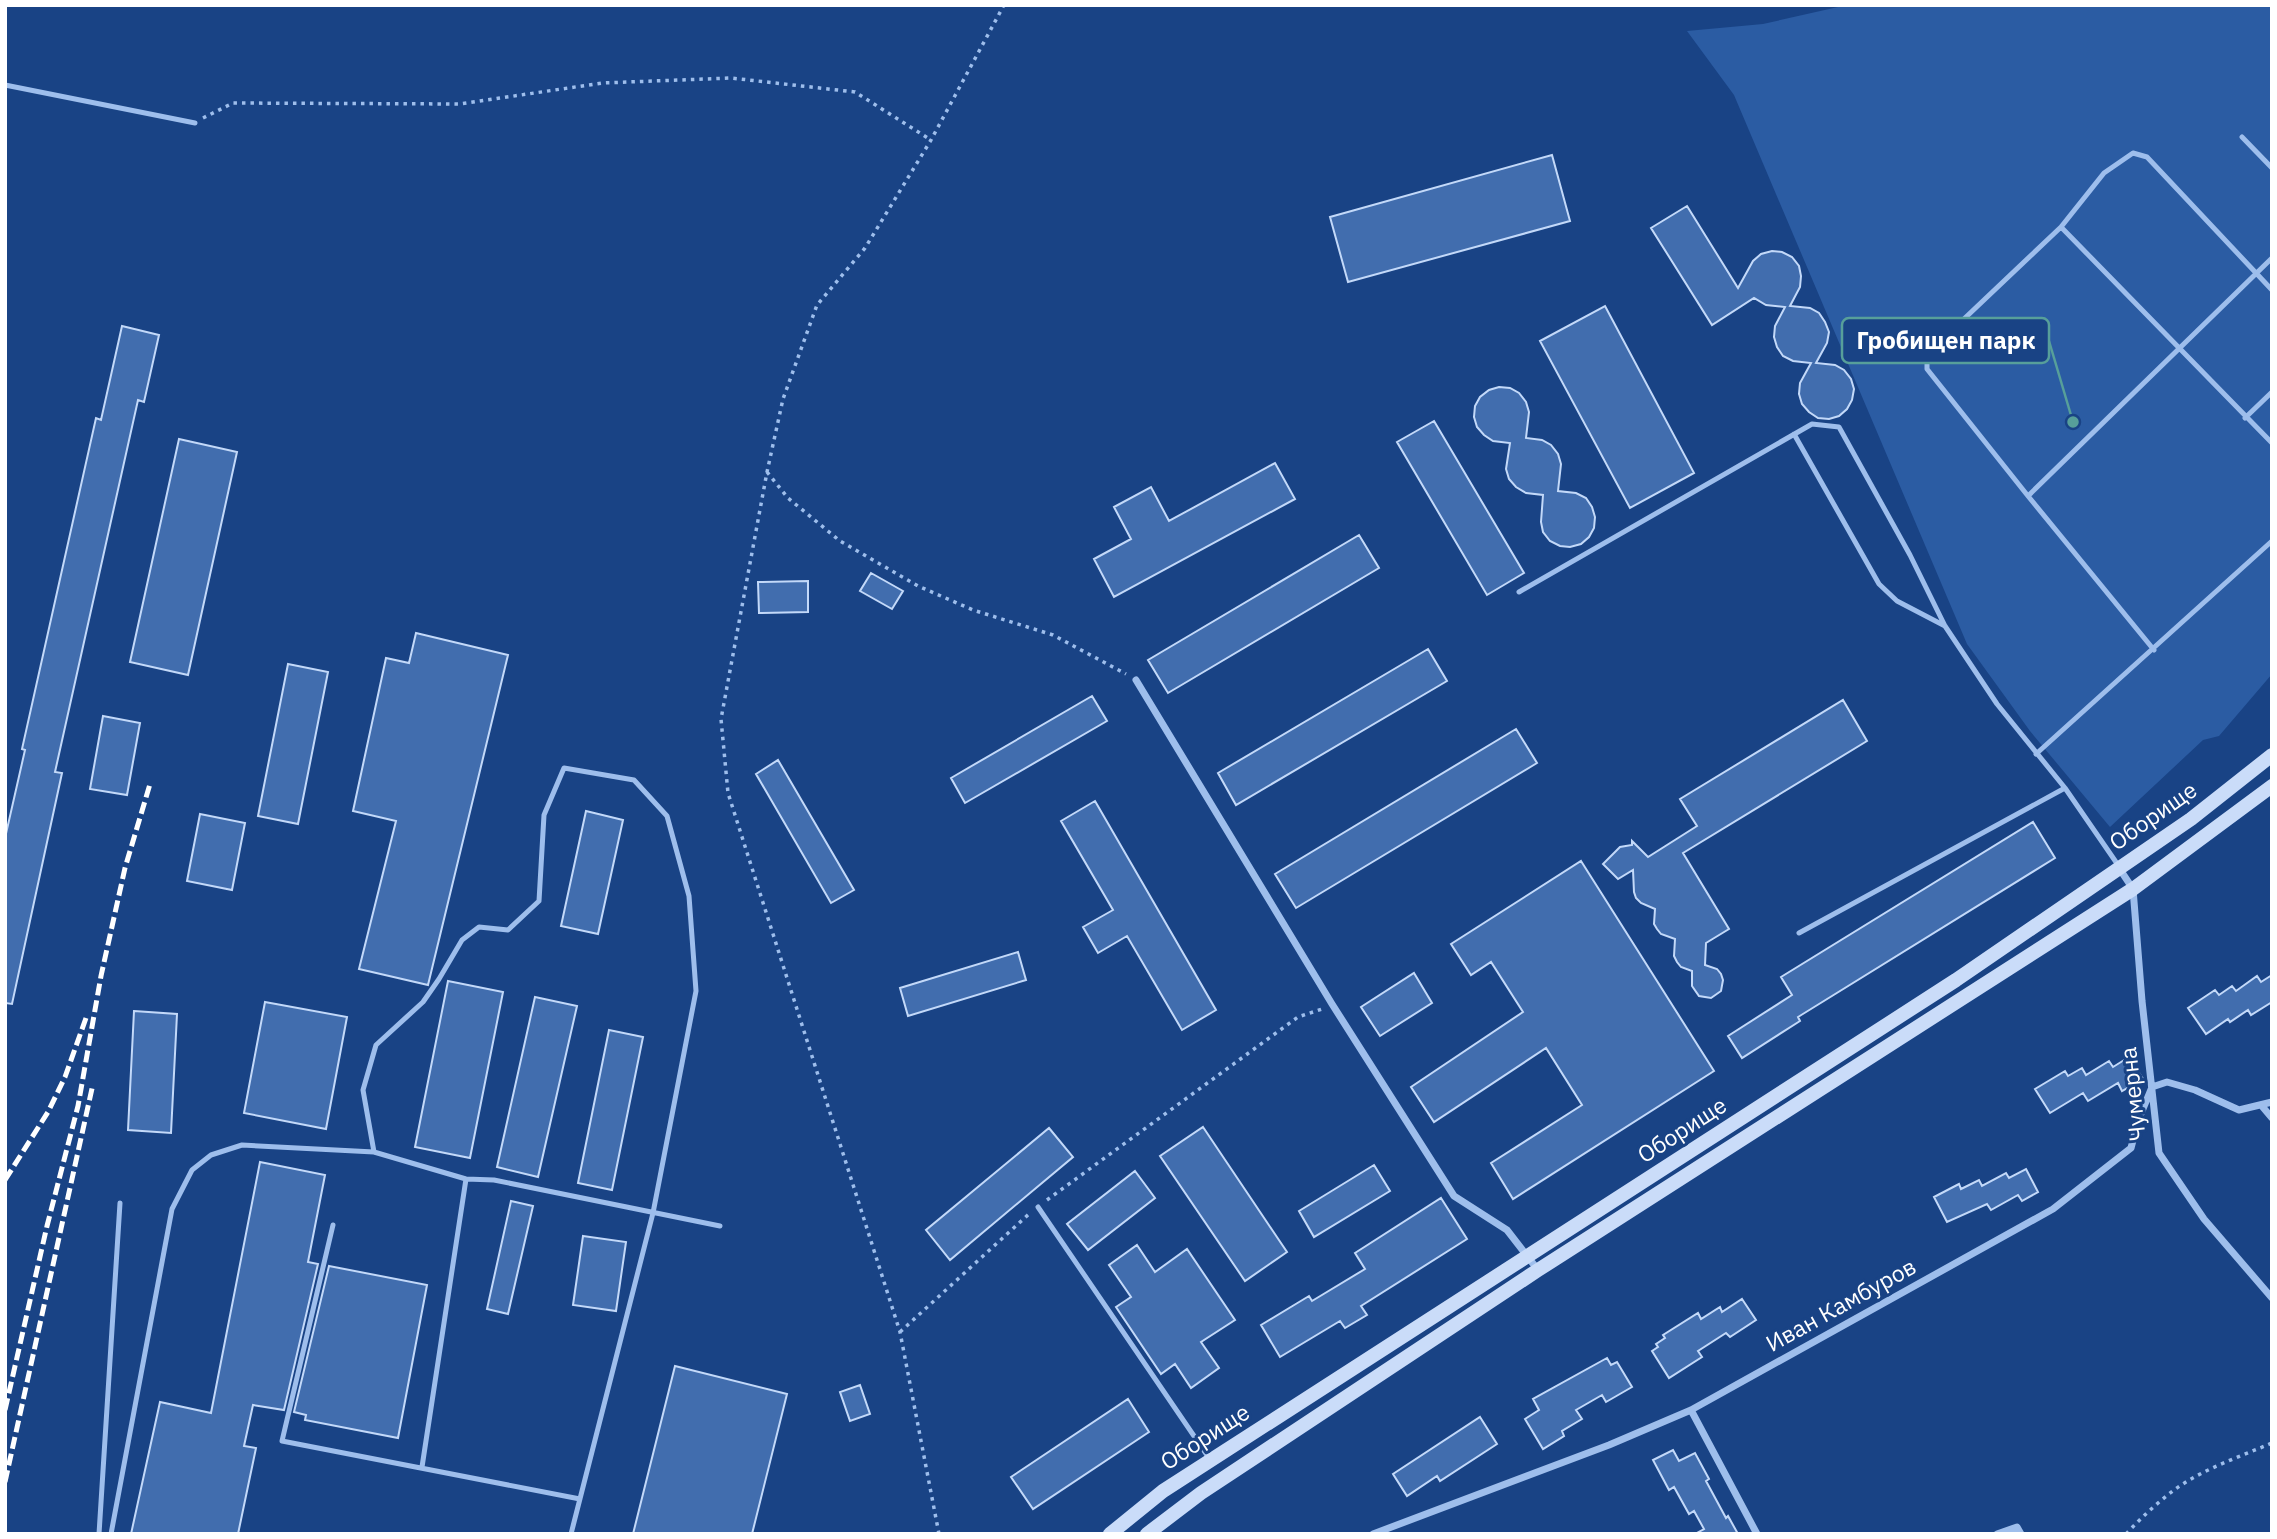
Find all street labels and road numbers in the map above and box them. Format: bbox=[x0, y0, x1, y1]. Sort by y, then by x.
street label: Оборище bbox=[2103, 774, 2202, 856]
street label: Чумерна bbox=[2112, 1046, 2152, 1142]
street label: Оборище bbox=[1631, 1089, 1732, 1169]
street label: Иван Камбуров bbox=[1760, 1251, 1921, 1358]
street label: Оборище bbox=[1154, 1396, 1255, 1476]

